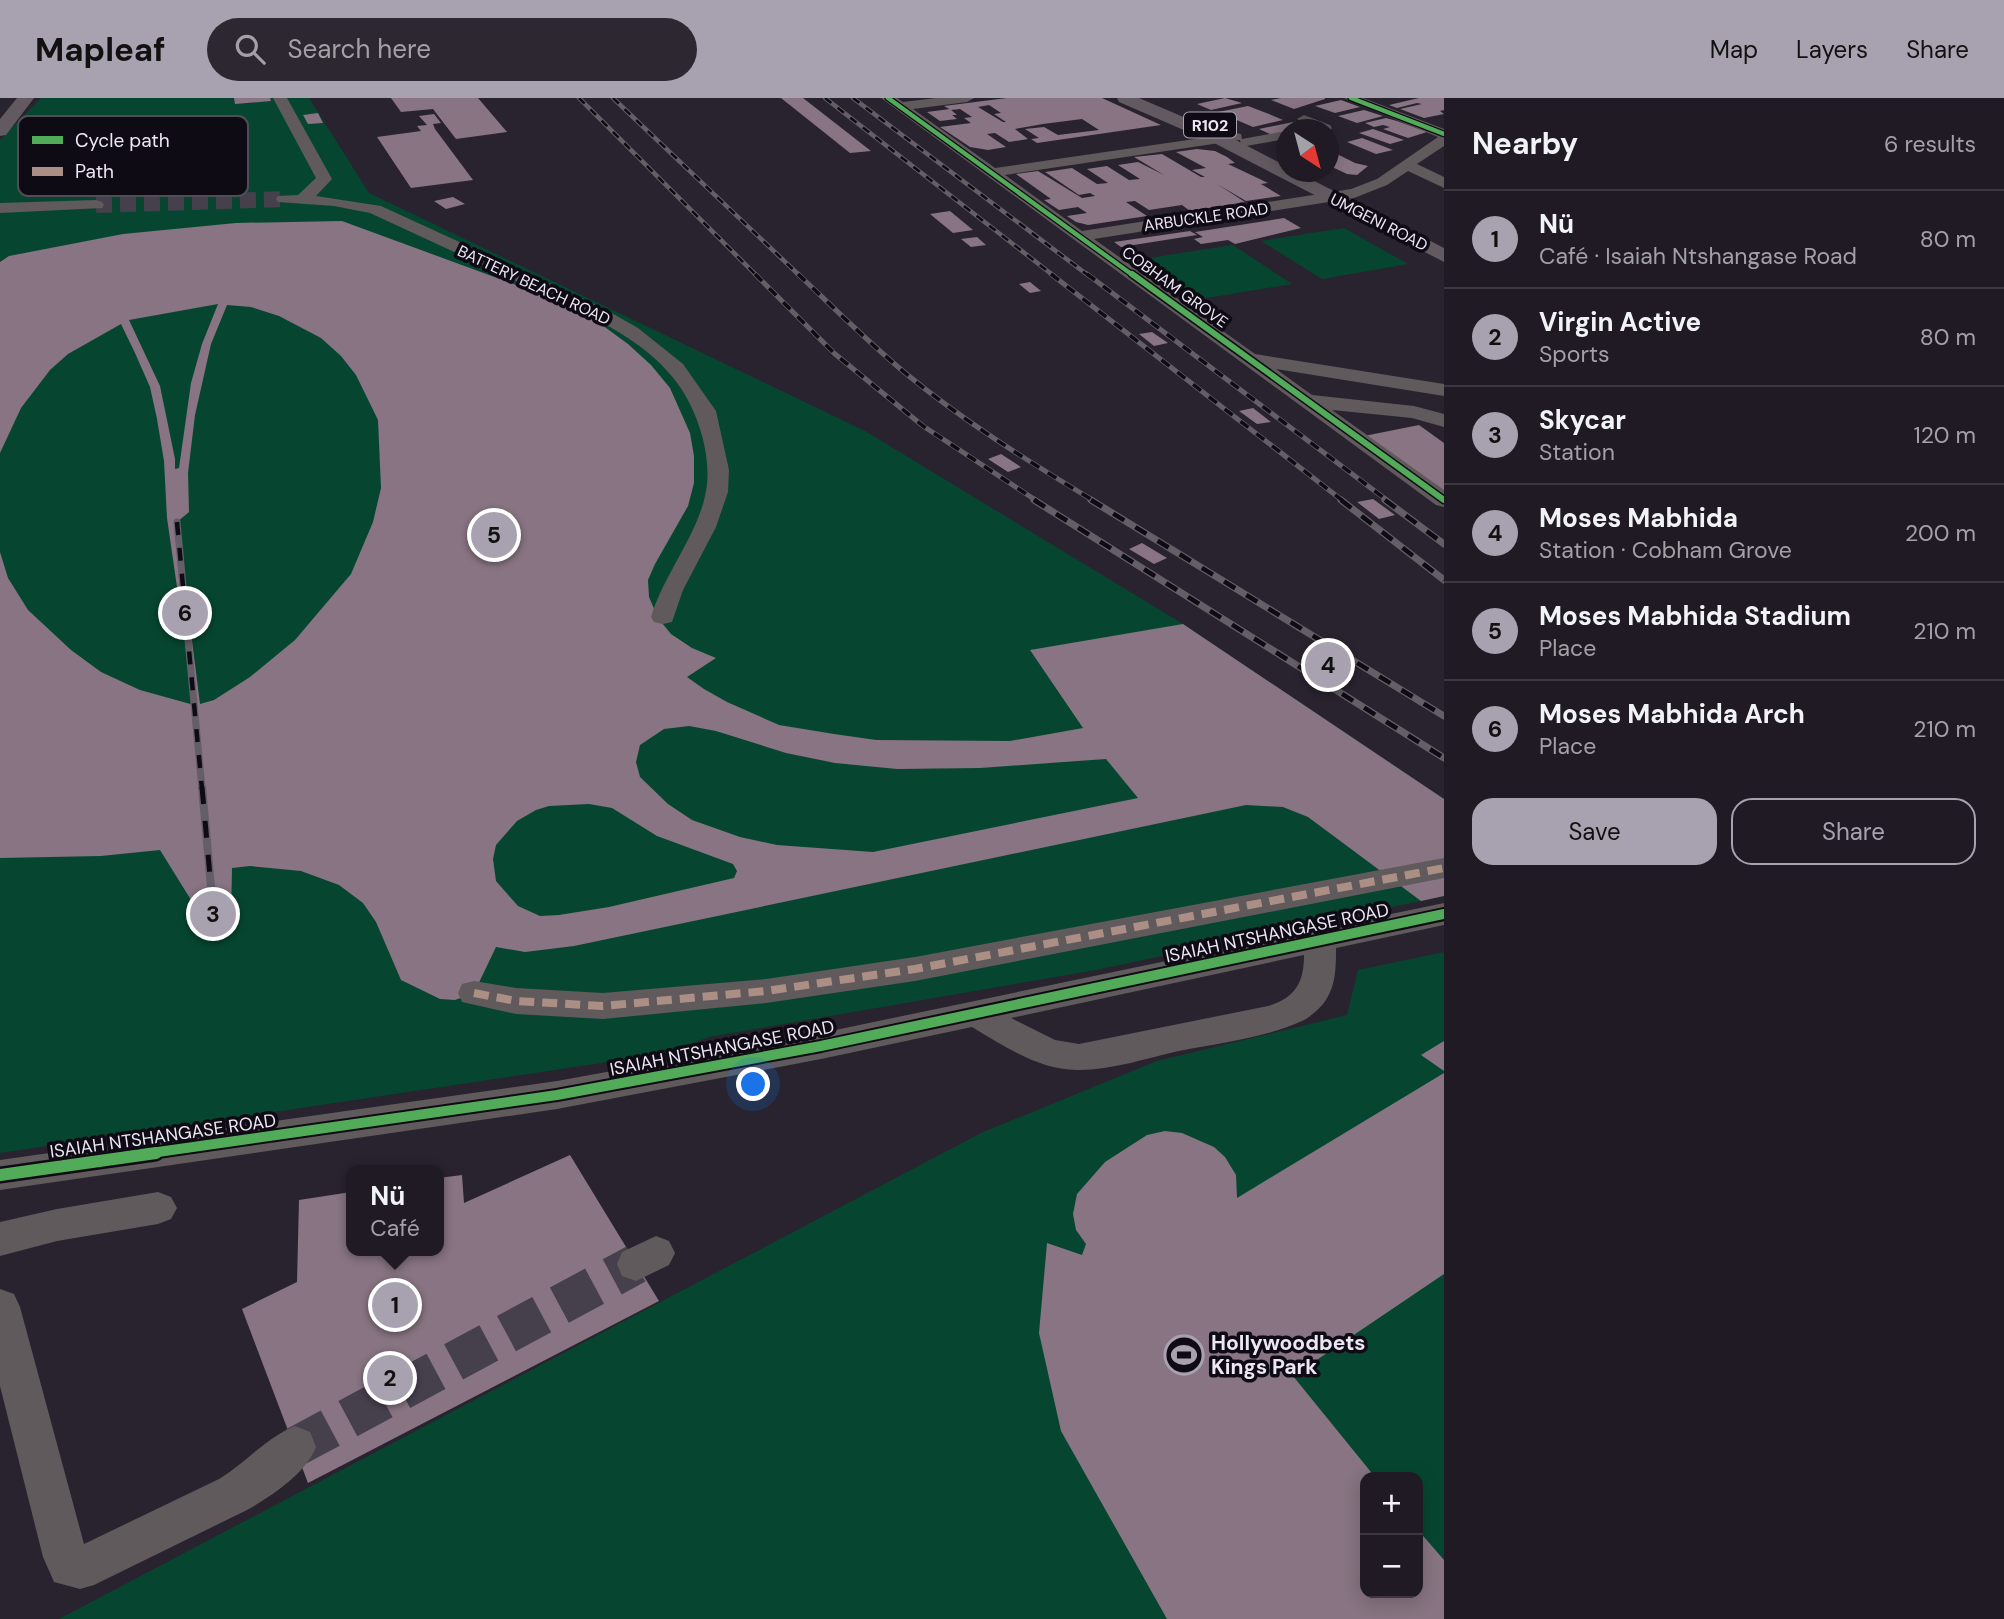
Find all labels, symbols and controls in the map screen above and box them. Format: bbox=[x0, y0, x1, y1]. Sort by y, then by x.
search box bbox=[207, 18, 697, 81]
text: Mapleaf bbox=[35, 28, 165, 71]
icon: search bbox=[231, 30, 269, 68]
text: Search here bbox=[287, 32, 431, 66]
text: Map bbox=[1710, 34, 1758, 65]
text: Layers bbox=[1796, 34, 1868, 65]
text: Share bbox=[1906, 34, 1969, 65]
road number: R102 bbox=[1184, 113, 1236, 138]
legend bbox=[18, 116, 248, 196]
north arrow bbox=[1276, 119, 1339, 182]
text: Nearby bbox=[1472, 124, 1578, 163]
text: Cycle path bbox=[75, 128, 170, 153]
text: 6 results bbox=[1884, 129, 1976, 159]
text: Path bbox=[75, 159, 114, 184]
street label: UMGENI ROAD bbox=[1327, 188, 1431, 256]
street label: ARBUCKLE ROAD bbox=[1142, 198, 1270, 236]
text: Nü bbox=[1539, 207, 1574, 241]
text: 1 bbox=[1491, 224, 1499, 254]
text: 80 m bbox=[1920, 224, 1976, 254]
street label: BATTERY BEACH ROAD bbox=[454, 240, 614, 330]
street label: COBHAM GROVE bbox=[1118, 241, 1232, 333]
text: Café · Isaiah Ntshangase Road bbox=[1539, 241, 1857, 271]
text: Virgin Active bbox=[1539, 305, 1701, 339]
text: 2 bbox=[1488, 322, 1502, 352]
text: 80 m bbox=[1920, 322, 1976, 352]
text: Sports bbox=[1539, 339, 1609, 369]
text: Skycar bbox=[1539, 403, 1626, 437]
text: 3 bbox=[1488, 420, 1502, 450]
text: 120 m bbox=[1913, 420, 1976, 450]
text: Station bbox=[1539, 437, 1615, 467]
text: Moses Mabhida bbox=[1539, 501, 1738, 535]
pin: 5 bbox=[471, 509, 517, 561]
text: 4 bbox=[1488, 518, 1502, 548]
text: 200 m bbox=[1905, 518, 1976, 548]
text: Station · Cobham Grove bbox=[1539, 535, 1792, 565]
pin: 6 bbox=[162, 587, 208, 639]
text: Moses Mabhida Stadium bbox=[1539, 599, 1851, 633]
text: 5 bbox=[1488, 616, 1502, 646]
text: 210 m bbox=[1913, 616, 1976, 646]
text: Place bbox=[1539, 633, 1596, 663]
pin: 4 bbox=[1305, 639, 1351, 691]
text: Moses Mabhida Arch bbox=[1539, 697, 1805, 731]
text: 6 bbox=[1488, 714, 1502, 744]
text: 210 m bbox=[1913, 714, 1976, 744]
text: Place bbox=[1539, 731, 1596, 761]
button: Save bbox=[1472, 798, 1717, 865]
button: Share bbox=[1731, 798, 1976, 865]
pin: 3 bbox=[190, 888, 236, 940]
street label: ISAIAH NTSHANGASE ROAD bbox=[1163, 898, 1391, 968]
street label: ISAIAH NTSHANGASE ROAD bbox=[608, 1014, 836, 1082]
your location bbox=[736, 1067, 770, 1101]
street label: ISAIAH NTSHANGASE ROAD bbox=[48, 1108, 278, 1164]
popup bbox=[346, 1165, 444, 1256]
text: Nü bbox=[370, 1179, 405, 1213]
text: Café bbox=[370, 1213, 420, 1243]
pin: 1 bbox=[372, 1279, 418, 1331]
place label: Hollywoodbets Kings Park bbox=[1211, 1329, 1365, 1381]
sports icon: Hollywoodbets Kings Park bbox=[1163, 1334, 1205, 1376]
pin: 2 bbox=[367, 1352, 413, 1404]
map controls bbox=[1360, 1472, 1423, 1598]
button: + bbox=[1360, 1472, 1423, 1535]
button: − bbox=[1360, 1535, 1423, 1598]

